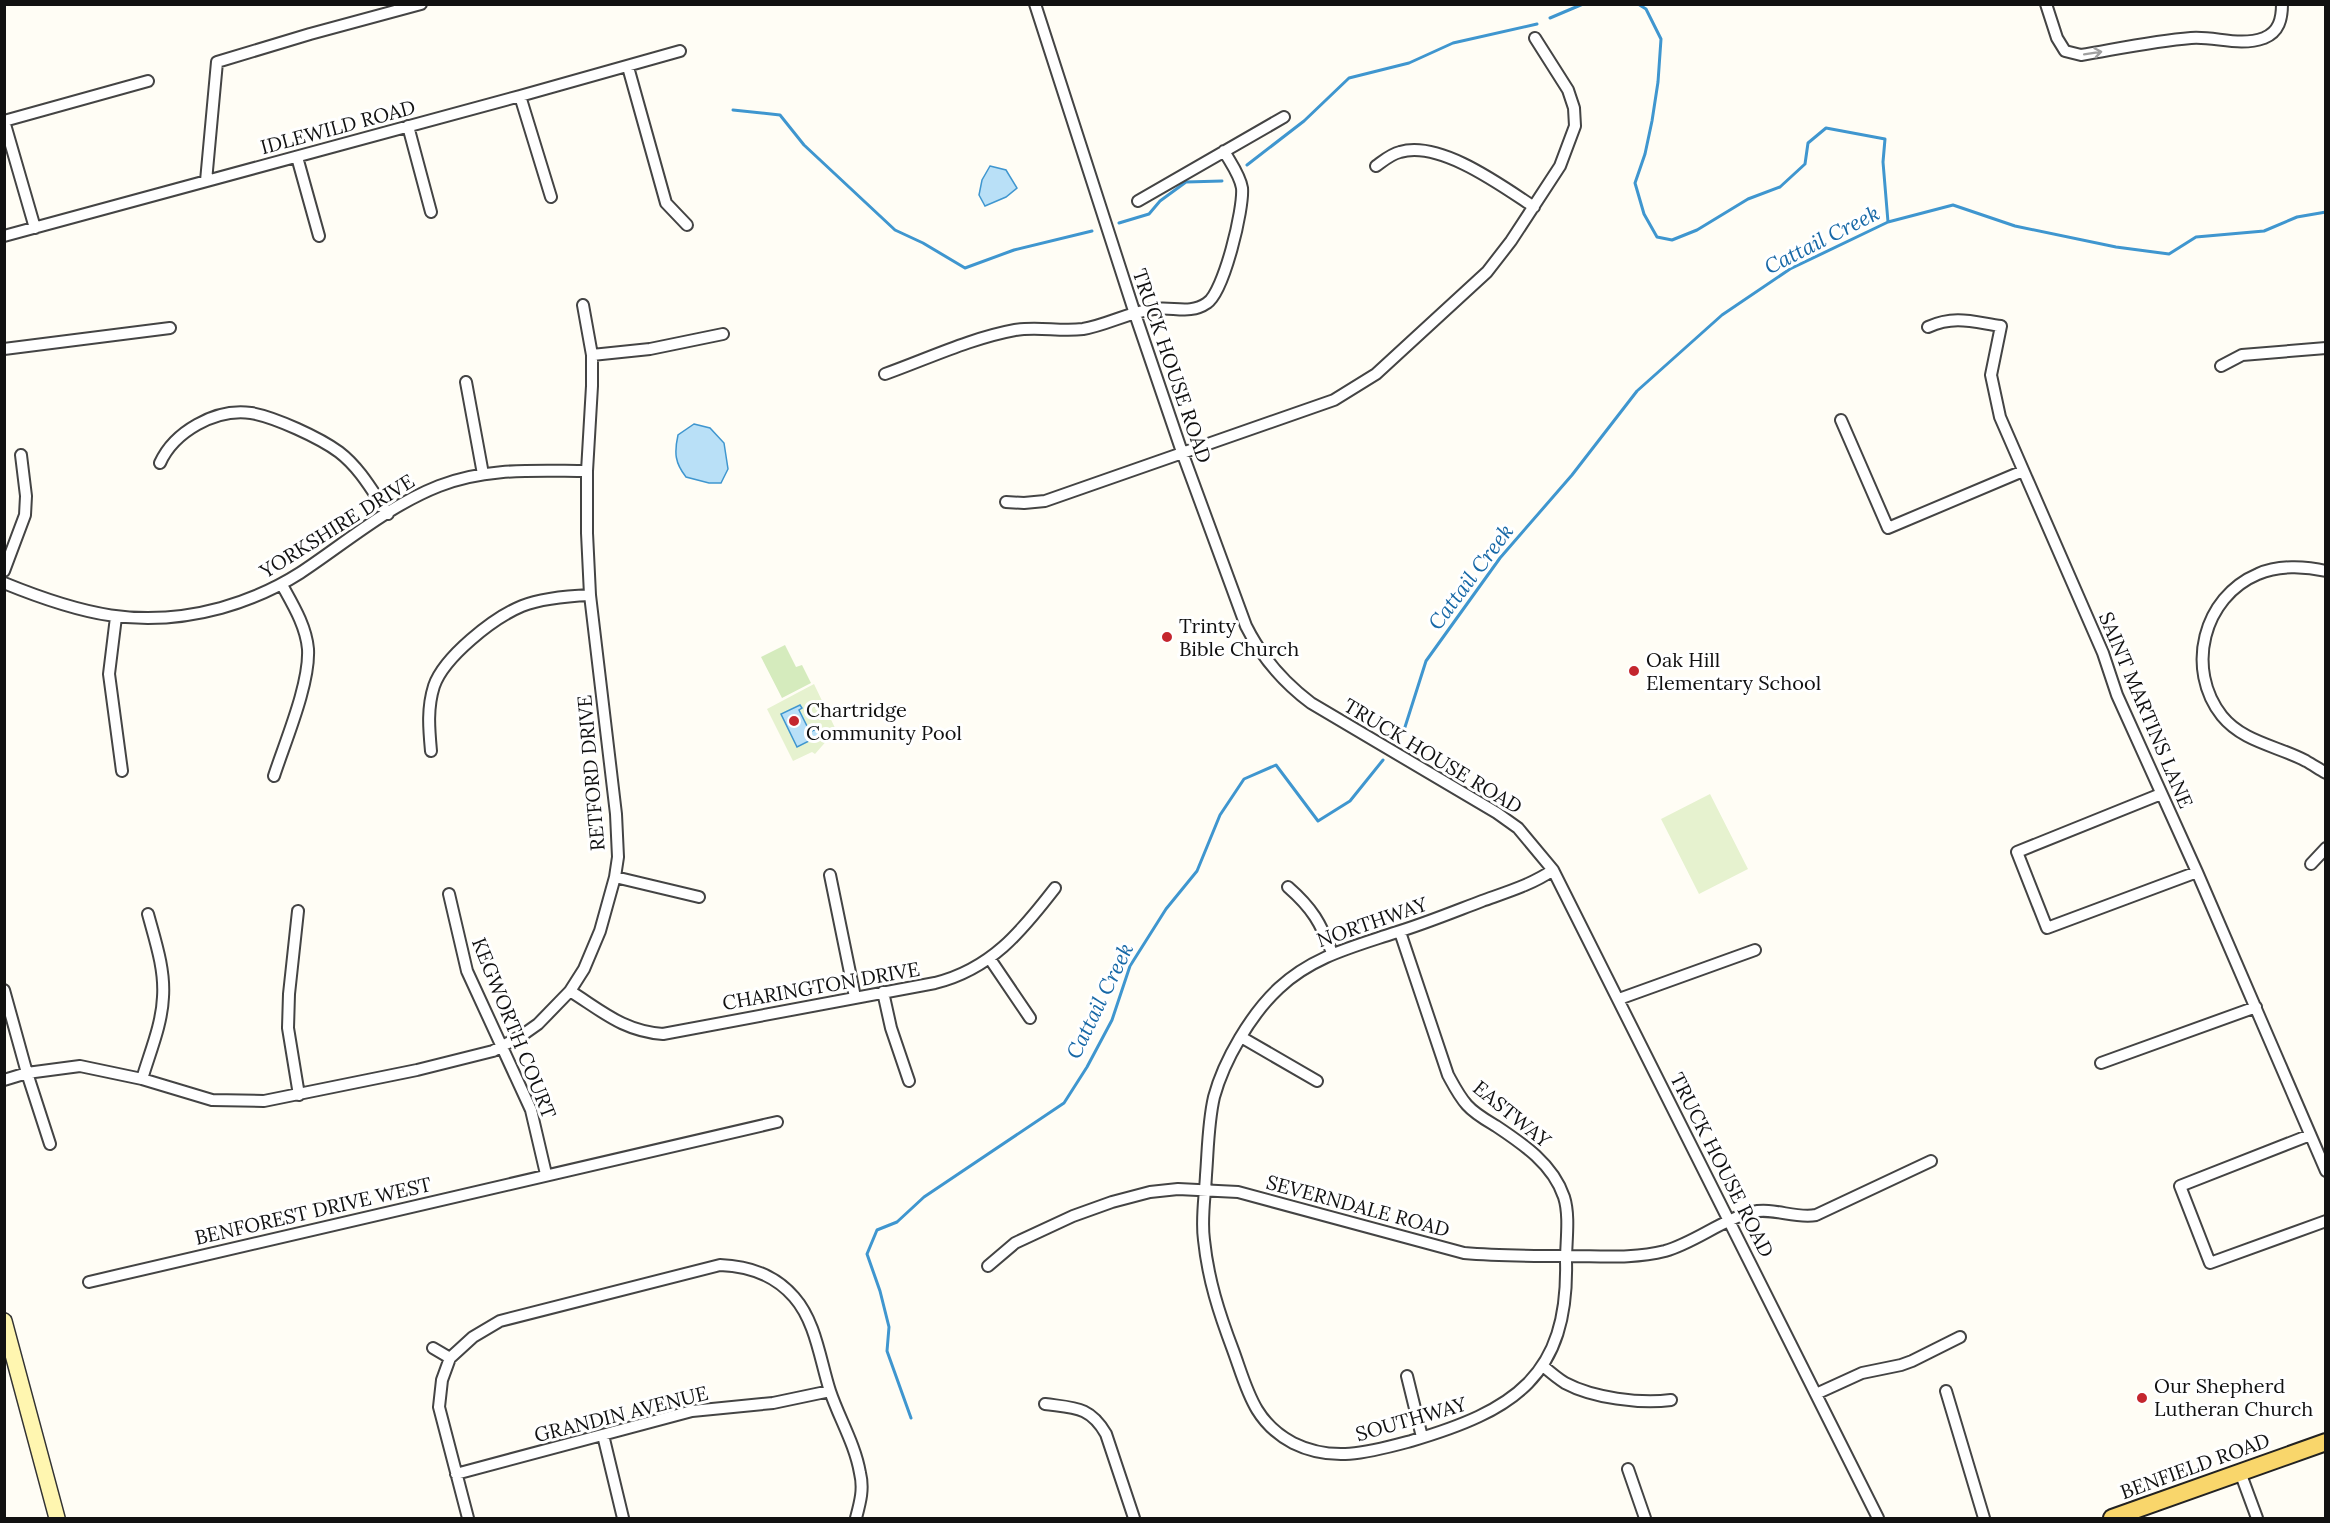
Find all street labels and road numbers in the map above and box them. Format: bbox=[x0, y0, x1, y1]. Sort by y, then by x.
street label: IDLEWILD ROAD bbox=[258, 94, 418, 159]
street label: TRUCK HOUSE ROAD bbox=[1127, 265, 1217, 466]
street label: YORKSHIRE DRIVE bbox=[254, 468, 419, 584]
street label: SAINT MARTINS LANE bbox=[2094, 608, 2199, 812]
street label: TRUCK HOUSE ROAD bbox=[1339, 692, 1527, 819]
street label: RETFORD DRIVE bbox=[571, 694, 610, 852]
street label: NORTHWAY bbox=[1313, 891, 1431, 952]
street label: KEGWORTH COURT bbox=[467, 934, 562, 1122]
street label: CHARINGTON DRIVE bbox=[720, 956, 922, 1015]
street label: TRUCK HOUSE ROAD bbox=[1665, 1068, 1780, 1261]
street label: EASTWAY bbox=[1468, 1075, 1556, 1153]
street label: SEVERNDALE ROAD bbox=[1264, 1169, 1453, 1242]
street label: BENFOREST DRIVE WEST bbox=[192, 1171, 434, 1250]
street label: GRANDIN AVENUE bbox=[531, 1380, 710, 1447]
street label: SOUTHWAY bbox=[1353, 1391, 1469, 1446]
street label: BENFIELD ROAD bbox=[2117, 1427, 2273, 1504]

